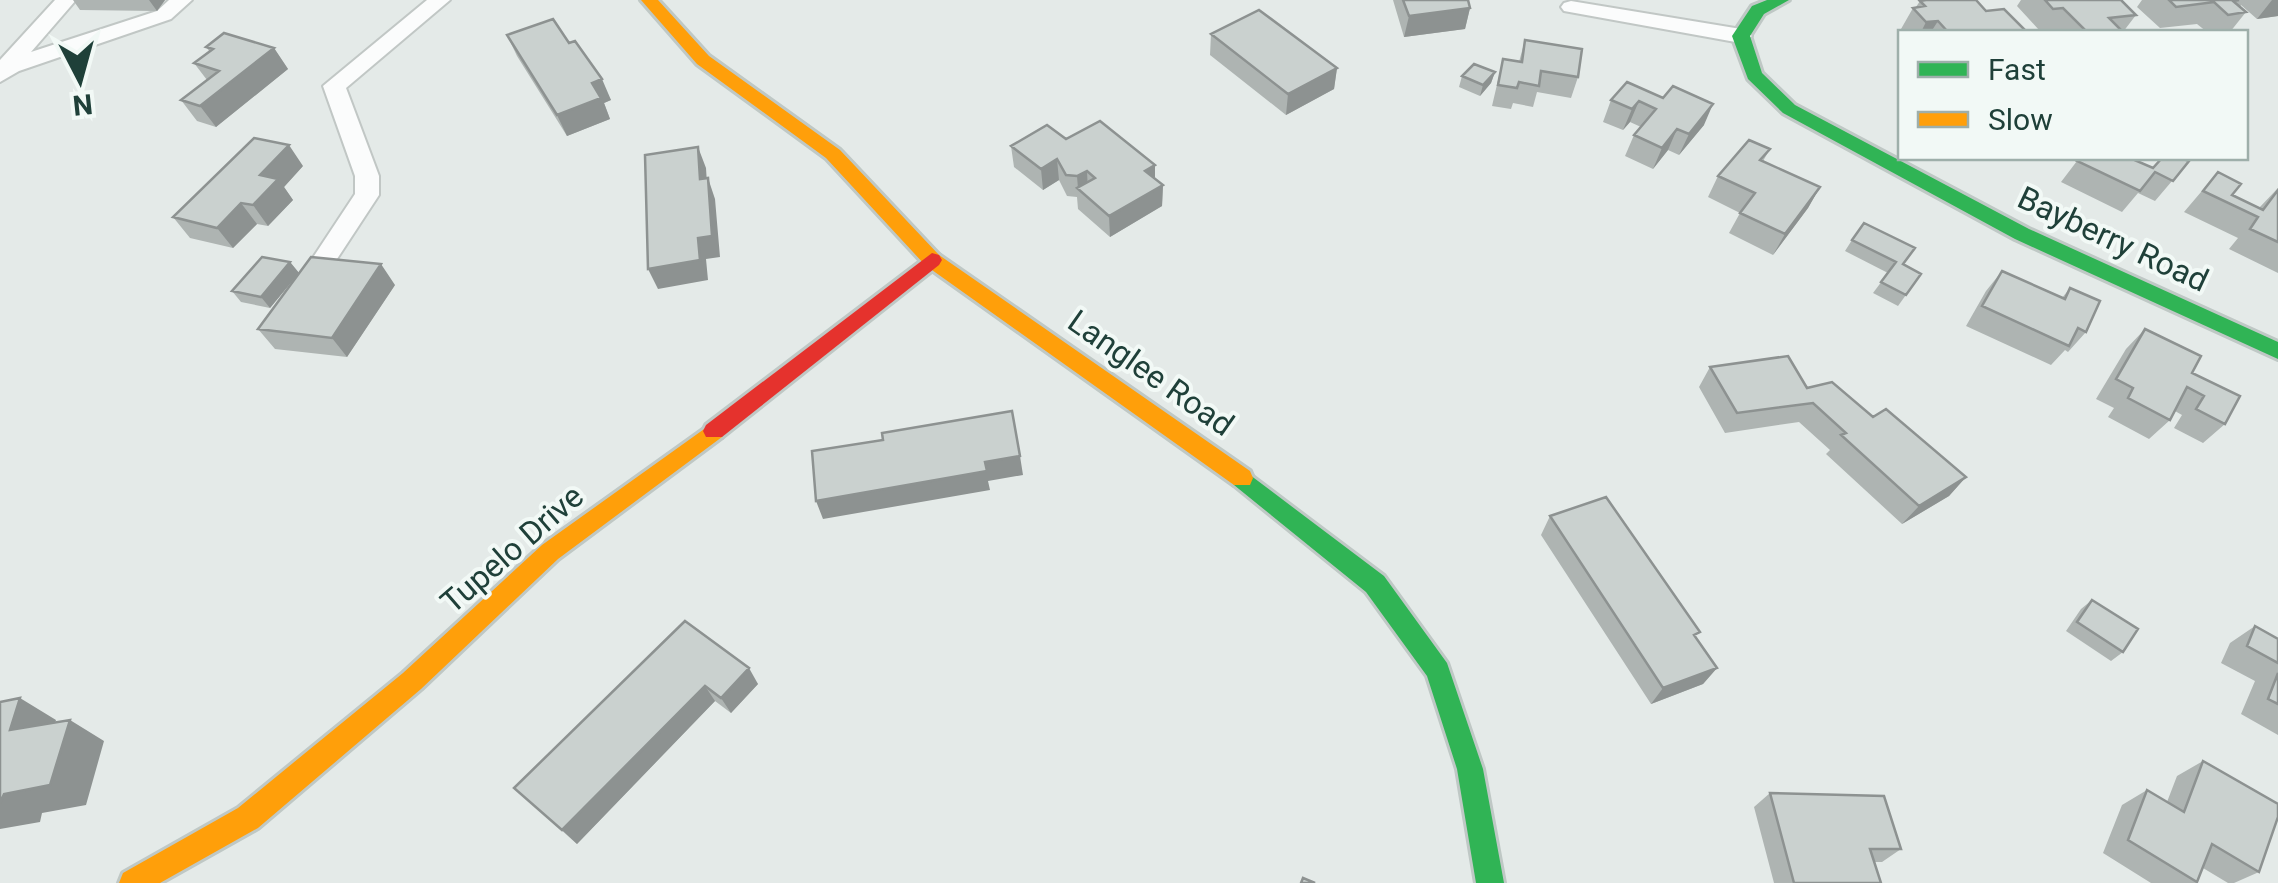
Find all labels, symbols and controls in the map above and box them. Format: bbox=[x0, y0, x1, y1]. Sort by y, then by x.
north arrow bbox=[30, 30, 130, 130]
legend bbox=[1898, 30, 2248, 160]
text: Fast bbox=[1988, 52, 2046, 87]
text: N bbox=[71, 87, 94, 122]
text: Slow bbox=[1988, 102, 2053, 137]
street label: Bayberry Road bbox=[2012, 178, 2214, 300]
street label: Langlee Road bbox=[1061, 302, 1241, 444]
street label: Tupelo Drive bbox=[433, 477, 591, 621]

